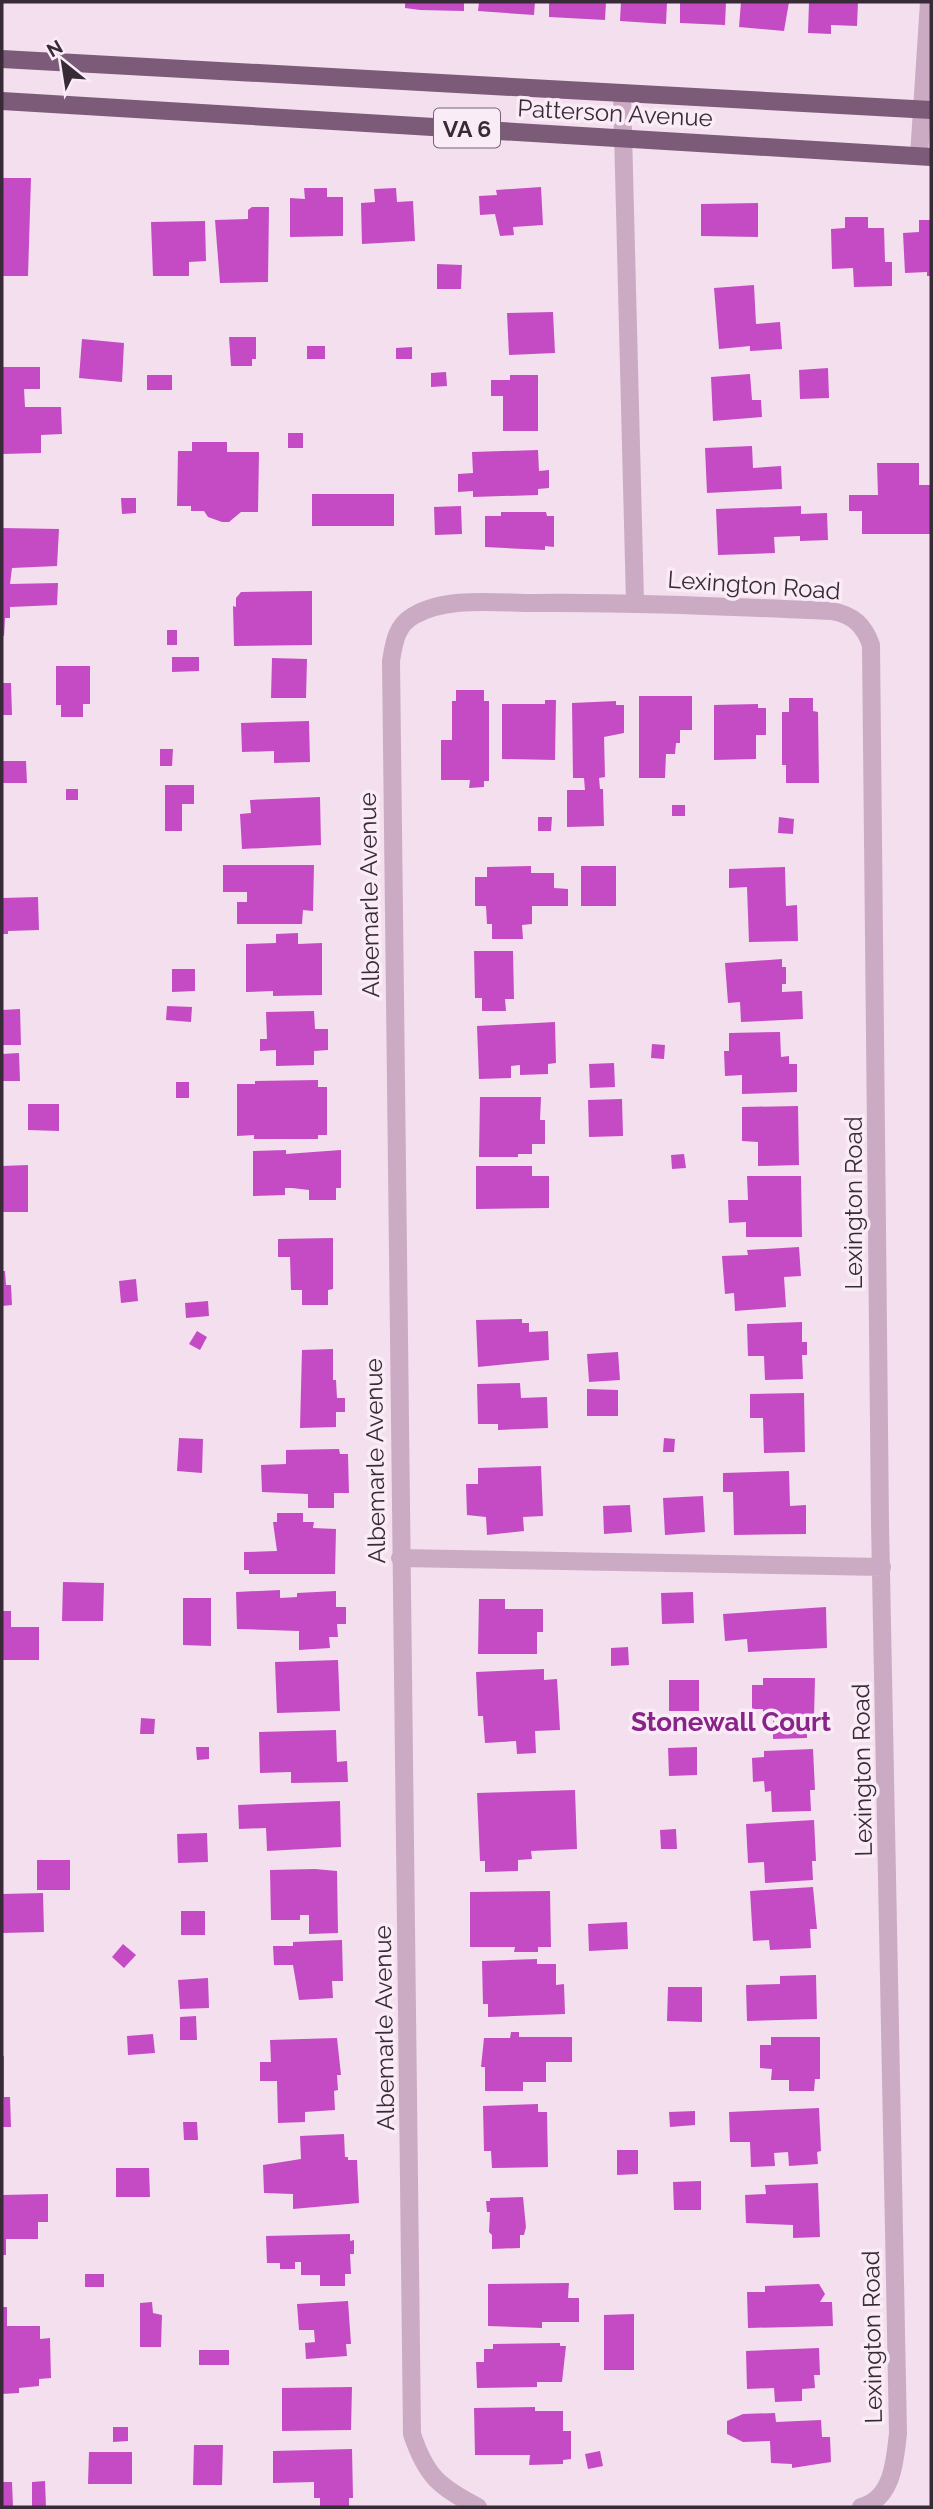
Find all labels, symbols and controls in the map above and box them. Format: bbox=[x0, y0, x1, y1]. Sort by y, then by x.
north arrow bbox=[28, 28, 98, 98]
text: N bbox=[43, 35, 66, 61]
street label: Patterson Avenue bbox=[517, 93, 713, 133]
road number: VA 6 bbox=[434, 108, 500, 148]
street label: Lexington Road bbox=[667, 564, 841, 606]
street label: Albemarle Avenue bbox=[353, 792, 385, 998]
street label: Lexington Road bbox=[839, 1116, 868, 1290]
street label: Albemarle Avenue bbox=[359, 1358, 391, 1564]
street label: Lexington Road bbox=[846, 1683, 878, 1857]
district label: Stonewall Court bbox=[631, 1707, 831, 1737]
street label: Albemarle Avenue bbox=[368, 1925, 400, 2131]
street label: Lexington Road bbox=[856, 2250, 888, 2424]

